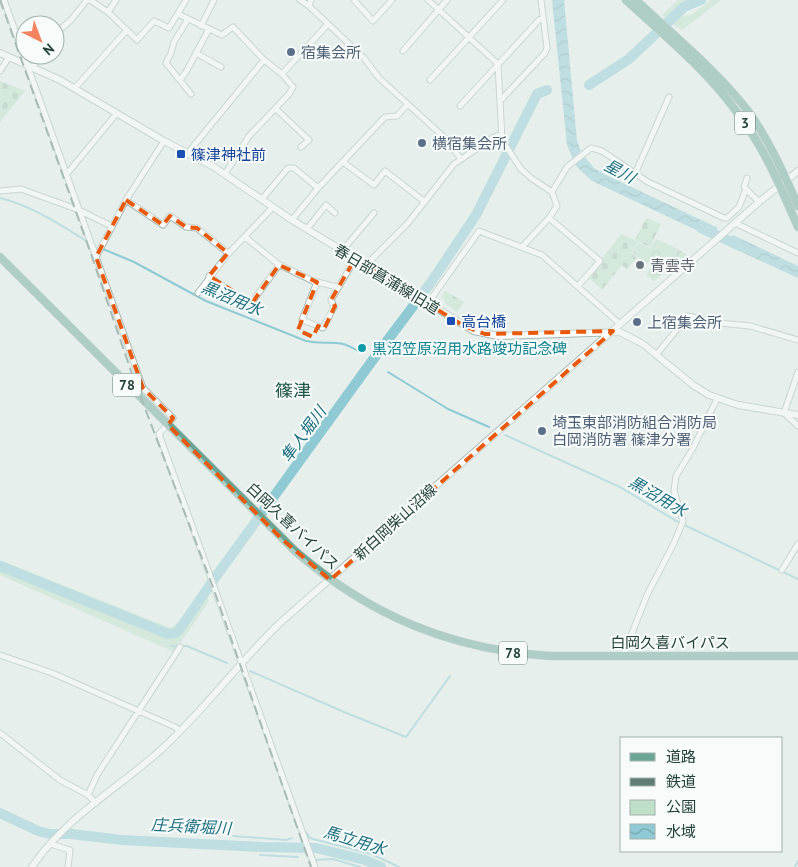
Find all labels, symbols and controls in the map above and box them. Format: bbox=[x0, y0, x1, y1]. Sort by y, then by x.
north arrow bbox=[15, 15, 65, 65]
text: N bbox=[39, 40, 58, 59]
place label: 宿集会所 bbox=[301, 43, 361, 62]
marker: 宿集会所 bbox=[285, 46, 297, 58]
road number: 3 bbox=[735, 112, 755, 134]
place label: 横宿集会所 bbox=[432, 134, 507, 153]
marker: 横宿集会所 bbox=[416, 137, 428, 149]
place label: 篠津神社前 bbox=[191, 145, 266, 164]
marker: 篠津神社前 bbox=[175, 148, 187, 160]
water label: 星川 bbox=[601, 155, 641, 188]
street label: 春日部菖蒲線旧道 bbox=[331, 240, 443, 318]
place label: 青雲寺 bbox=[650, 256, 695, 275]
marker: 青雲寺 bbox=[634, 259, 646, 271]
water label: 黒沼用水 bbox=[199, 276, 267, 320]
place label: 高台橋 bbox=[461, 312, 506, 331]
place label: 上宿集会所 bbox=[647, 313, 722, 332]
marker: 高台橋 bbox=[445, 315, 457, 327]
marker: 上宿集会所 bbox=[631, 316, 643, 328]
place label: 黒沼笠原沼用水路竣功記念碑 bbox=[372, 339, 567, 358]
marker: 黒沼笠原沼用水路竣功記念碑 bbox=[356, 342, 368, 354]
road number: 78 bbox=[113, 374, 141, 396]
district label: 篠津 bbox=[275, 379, 311, 402]
water label: 隼人堀川 bbox=[276, 401, 331, 466]
place label: 埼玉東部消防組合消防局 白岡消防署 篠津分署 bbox=[552, 413, 717, 449]
marker: 埼玉東部消防組合消防局 白岡消防署 篠津分署 bbox=[536, 425, 548, 437]
water label: 黒沼用水 bbox=[625, 471, 692, 522]
street label: 白岡久喜バイパス bbox=[243, 478, 343, 574]
street label: 新白岡柴山沼線 bbox=[350, 480, 440, 564]
street label: 白岡久喜バイパス bbox=[610, 633, 730, 652]
road number: 78 bbox=[499, 641, 527, 664]
legend bbox=[620, 737, 783, 852]
text: 道路 bbox=[666, 747, 696, 766]
text: 鉄道 bbox=[666, 772, 696, 791]
text: 公園 bbox=[666, 797, 696, 816]
water label: 庄兵衛堀川 bbox=[151, 814, 233, 838]
water label: 馬立用水 bbox=[321, 821, 390, 860]
text: 水域 bbox=[666, 822, 696, 841]

